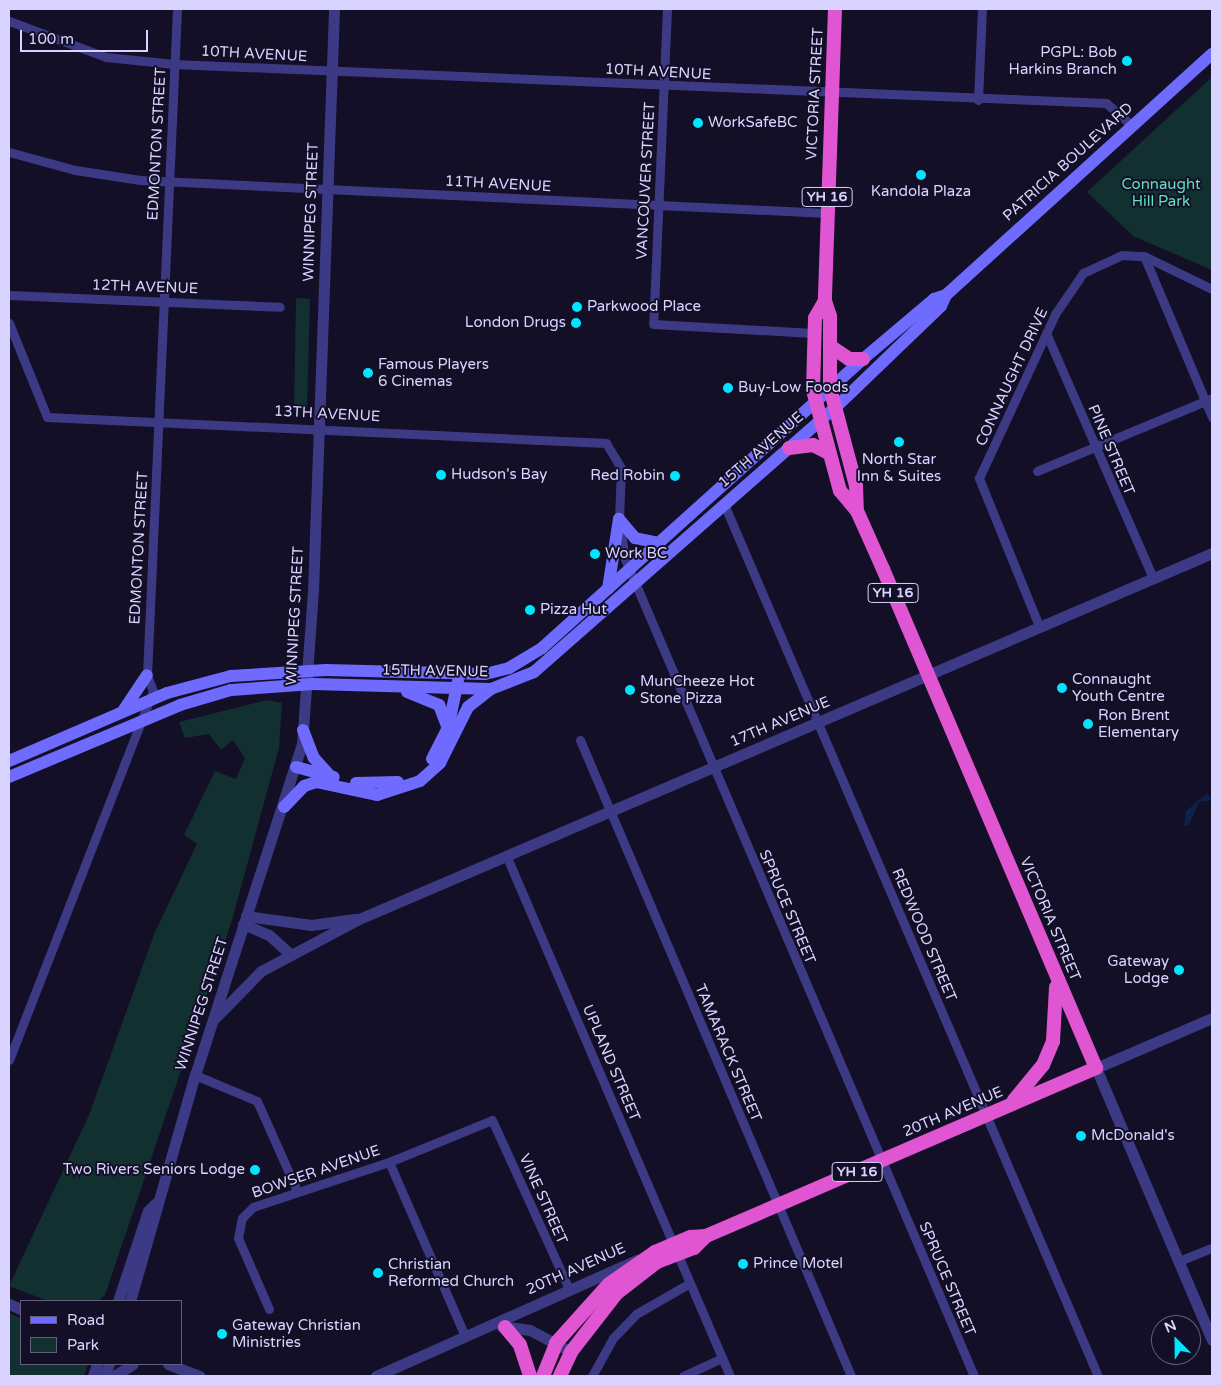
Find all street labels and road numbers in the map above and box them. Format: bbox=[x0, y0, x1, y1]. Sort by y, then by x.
street label: VICTORIA STREET bbox=[803, 27, 827, 161]
street label: 10TH AVENUE bbox=[200, 42, 308, 66]
street label: 10TH AVENUE bbox=[604, 60, 712, 84]
street label: EDMONTON STREET bbox=[144, 67, 170, 221]
street label: PATRICIA BOULEVARD bbox=[999, 99, 1137, 225]
street label: VANCOUVER STREET bbox=[633, 102, 659, 260]
street label: WINNIPEG STREET bbox=[300, 142, 322, 282]
street label: 11TH AVENUE bbox=[444, 172, 552, 196]
road number: YH 16 bbox=[801, 186, 853, 208]
street label: 12TH AVENUE bbox=[91, 276, 199, 298]
street label: CONNAUGHT DRIVE bbox=[972, 305, 1052, 449]
street label: 13TH AVENUE bbox=[273, 402, 381, 426]
street label: PINE STREET bbox=[1084, 402, 1138, 498]
street label: 15TH AVENUE bbox=[715, 408, 807, 492]
street label: EDMONTON STREET bbox=[126, 471, 152, 625]
street label: WINNIPEG STREET bbox=[282, 546, 308, 686]
road number: YH 16 bbox=[867, 582, 919, 604]
street label: 15TH AVENUE bbox=[382, 661, 488, 681]
street label: 17TH AVENUE bbox=[727, 693, 833, 751]
street label: SPRUCE STREET bbox=[755, 847, 819, 967]
street label: VICTORIA STREET bbox=[1016, 854, 1084, 984]
street label: REDWOOD STREET bbox=[888, 866, 960, 1004]
street label: WINNIPEG STREET bbox=[172, 935, 232, 1073]
street label: TAMARACK STREET bbox=[691, 981, 765, 1125]
street label: UPLAND STREET bbox=[578, 1002, 644, 1124]
street label: 20TH AVENUE bbox=[900, 1083, 1006, 1141]
street label: BOWSER AVENUE bbox=[249, 1142, 383, 1202]
street label: VINE STREET bbox=[515, 1151, 571, 1247]
road number: YH 16 bbox=[831, 1160, 883, 1184]
street label: SPRUCE STREET bbox=[915, 1219, 979, 1339]
street label: 20TH AVENUE bbox=[524, 1239, 628, 1299]

